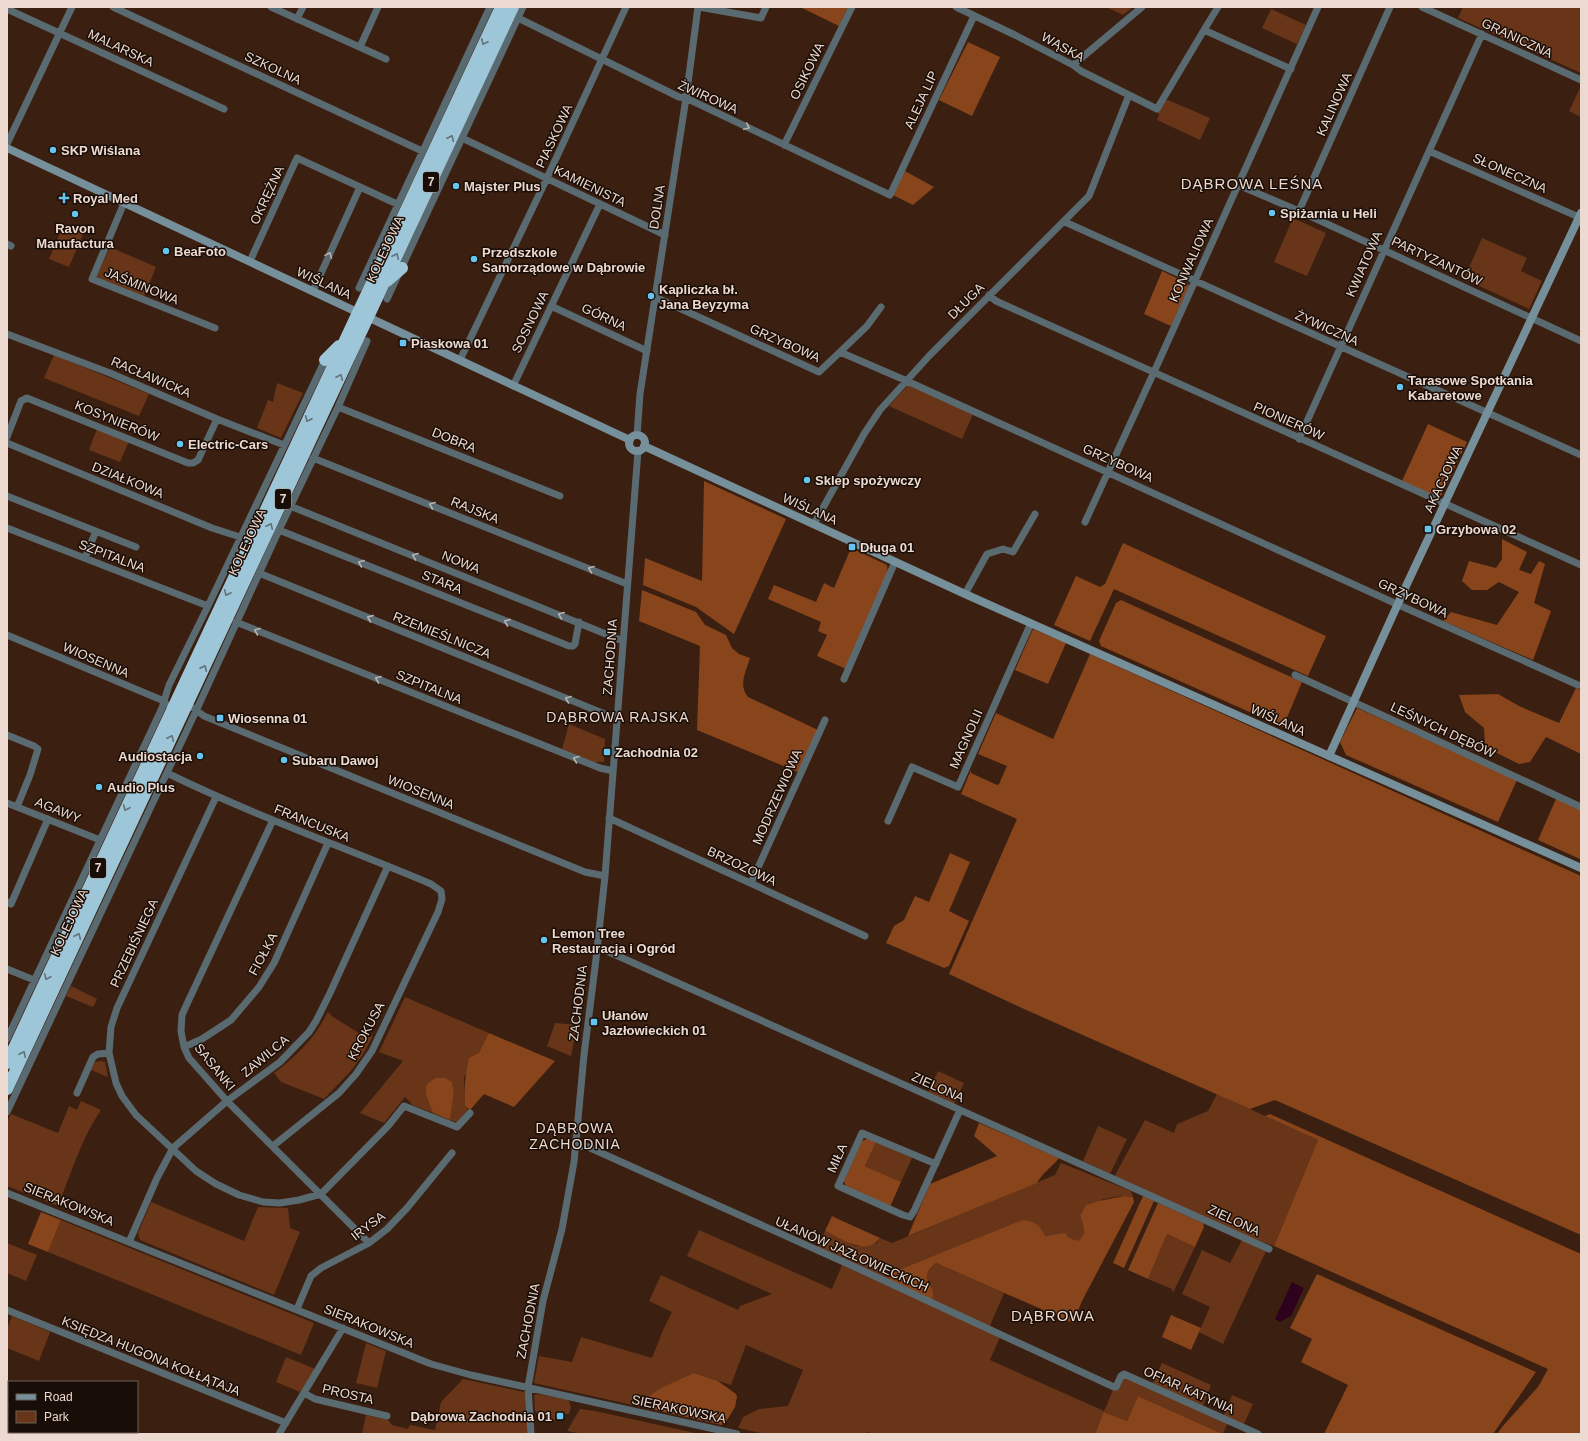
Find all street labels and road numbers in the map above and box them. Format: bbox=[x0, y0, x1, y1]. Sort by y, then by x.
street label: GRANICZNA bbox=[1479, 15, 1555, 61]
street label: MALARSKA bbox=[86, 26, 157, 70]
street label: WĄSKA bbox=[1039, 29, 1087, 65]
street label: OSIKOWA bbox=[787, 40, 827, 102]
street label: SZKOLNA bbox=[242, 48, 304, 88]
street label: ALEJA LIP bbox=[901, 69, 941, 131]
street label: KALINOWA bbox=[1313, 70, 1355, 138]
street label: ŻWIROWA bbox=[676, 77, 740, 117]
street label: PIASKOWA bbox=[533, 101, 575, 170]
street label: SŁONECZNA bbox=[1471, 150, 1550, 196]
street label: KAMIENISTA bbox=[552, 162, 629, 210]
street label: OKRĘŻNA bbox=[247, 163, 287, 227]
road number: 7 bbox=[423, 172, 439, 192]
street label: DOLNA bbox=[646, 183, 668, 230]
street label: KOLEJOWA bbox=[363, 213, 407, 285]
street label: KONWALIOWA bbox=[1166, 216, 1216, 304]
street label: KWIATOWA bbox=[1343, 228, 1385, 299]
street label: PARTYZANTÓW bbox=[1389, 233, 1485, 289]
street label: JAŚMINOWA bbox=[103, 264, 181, 308]
street label: WIŚLANA bbox=[294, 264, 354, 302]
street label: DŁUGA bbox=[945, 280, 987, 322]
street label: SOSNOWA bbox=[508, 288, 552, 356]
street label: GÓRNA bbox=[579, 300, 629, 334]
street label: ŻYWICZNA bbox=[1293, 307, 1361, 349]
street label: GRZYBOWA bbox=[748, 321, 823, 365]
street label: RACŁAWICKA bbox=[109, 353, 194, 401]
street label: KOSYNIERÓW bbox=[73, 397, 162, 445]
street label: PIONIERÓW bbox=[1251, 399, 1327, 444]
street label: DOBRA bbox=[430, 424, 479, 456]
street label: GRZYBOWA bbox=[1081, 441, 1156, 485]
street label: AKACJOWA bbox=[1421, 443, 1465, 515]
street label: DZIAŁKOWA bbox=[90, 459, 166, 501]
road number: 7 bbox=[275, 489, 291, 509]
street label: WIŚLANA bbox=[780, 490, 840, 528]
street label: RAJSKA bbox=[449, 494, 502, 527]
street label: KOLEJOWA bbox=[225, 506, 269, 578]
street label: SZPITALNA bbox=[77, 536, 148, 576]
street label: NOWA bbox=[440, 548, 483, 577]
street label: STARA bbox=[420, 567, 465, 597]
street label: GRZYBOWA bbox=[1376, 575, 1451, 621]
street label: RZEMIEŚLNICZA bbox=[391, 609, 493, 662]
street label: ZACHODNIA bbox=[600, 618, 620, 696]
street label: WIOSENNA bbox=[60, 639, 132, 681]
street label: SZPITALNA bbox=[394, 667, 464, 707]
street label: LEŚNYCH DĘBÓW bbox=[1388, 699, 1499, 761]
street label: WIŚLANA bbox=[1248, 701, 1308, 739]
street label: MAGNOLII bbox=[946, 707, 986, 771]
street label: MODRZEWIOWA bbox=[749, 747, 805, 847]
street label: WIOSENNA bbox=[385, 772, 457, 812]
street label: AGAWY bbox=[33, 794, 83, 826]
street label: FRANCUSKA bbox=[272, 801, 352, 845]
street label: BRZOZOWA bbox=[705, 843, 779, 889]
road number: 7 bbox=[90, 858, 106, 878]
street label: KOLEJOWA bbox=[47, 886, 91, 958]
street label: PRZEBIŚNIEGA bbox=[107, 896, 161, 990]
street label: FIOŁKA bbox=[246, 930, 281, 978]
street label: ZACHODNIA bbox=[566, 964, 590, 1042]
street label: KROKUSA bbox=[344, 999, 388, 1063]
street label: ZAWILCA bbox=[238, 1032, 292, 1080]
street label: SASANKI bbox=[191, 1040, 239, 1094]
street label: ZIELONA bbox=[910, 1069, 967, 1105]
street label: MIŁA bbox=[824, 1141, 850, 1175]
street label: SIERAKOWSKA bbox=[22, 1179, 117, 1229]
street label: ZIELONA bbox=[1206, 1201, 1263, 1239]
street label: IRYSA bbox=[348, 1208, 388, 1244]
street label: UŁANÓW JAZŁOWIECKICH bbox=[773, 1213, 931, 1295]
street label: ZACHODNIA bbox=[513, 1282, 543, 1360]
street label: SIERAKOWSKA bbox=[322, 1301, 417, 1351]
street label: KSIĘDZA HUGONA KOŁŁĄTAJA bbox=[60, 1313, 243, 1399]
street label: OFIAR KATYNIA bbox=[1141, 1363, 1237, 1417]
street label: PROSTA bbox=[321, 1381, 376, 1407]
street label: SIERAKOWSKA bbox=[630, 1392, 728, 1426]

